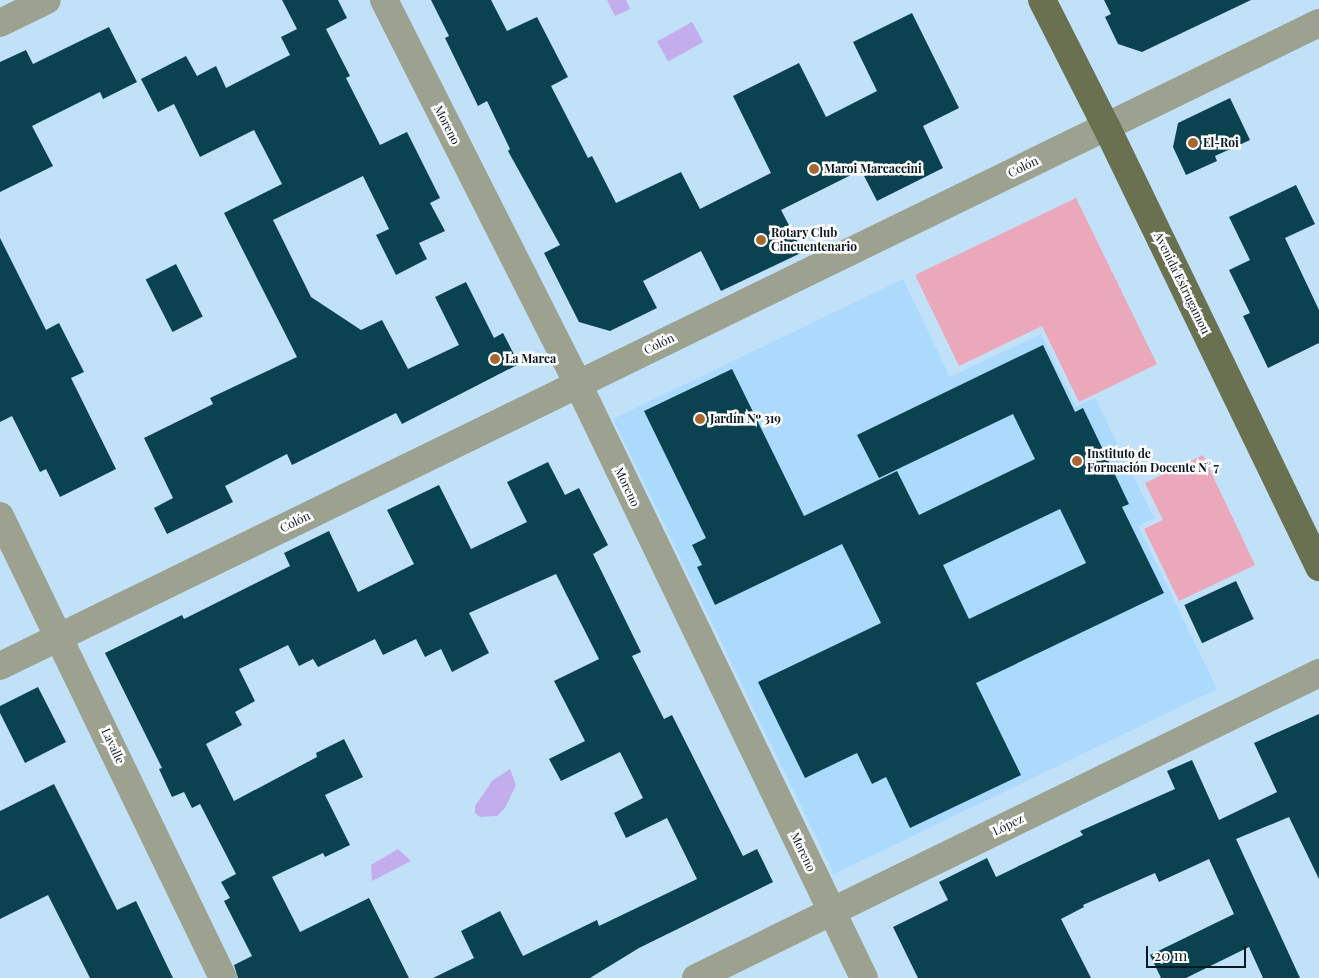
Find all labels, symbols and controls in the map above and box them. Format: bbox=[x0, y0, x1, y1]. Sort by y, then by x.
street label: Moreno bbox=[431, 103, 463, 147]
place label: El-Roi bbox=[1203, 136, 1239, 150]
marker: El-Roi bbox=[1187, 137, 1199, 149]
street label: Colón bbox=[1006, 154, 1040, 180]
place label: Maroi Marcaccini bbox=[824, 162, 922, 176]
marker: Maroi Marcaccini bbox=[808, 163, 820, 175]
place label: Rotary Club Cincuentenario bbox=[771, 226, 857, 254]
street label: Avenida Estrugamou bbox=[1151, 230, 1213, 336]
marker: Rotary Club Cincuentenario bbox=[755, 234, 767, 246]
street label: Colón bbox=[642, 331, 676, 357]
place label: La Marca bbox=[505, 352, 556, 366]
marker: La Marca bbox=[489, 353, 501, 365]
place label: Jardín Nº 319 bbox=[710, 412, 781, 426]
marker: Jardín Nº 319 bbox=[694, 413, 706, 425]
place label: Instituto de Formación Docente N° 7 bbox=[1087, 447, 1219, 475]
marker: Instituto de Formación Docente N° 7 bbox=[1071, 455, 1083, 467]
street label: Moreno bbox=[611, 465, 643, 509]
street label: Colón bbox=[278, 509, 312, 535]
street label: Lavalle bbox=[99, 726, 127, 766]
street label: López bbox=[990, 811, 1026, 839]
street label: Moreno bbox=[787, 830, 819, 874]
scale bar bbox=[1149, 936, 1249, 968]
text: 20 m bbox=[1154, 945, 1187, 965]

